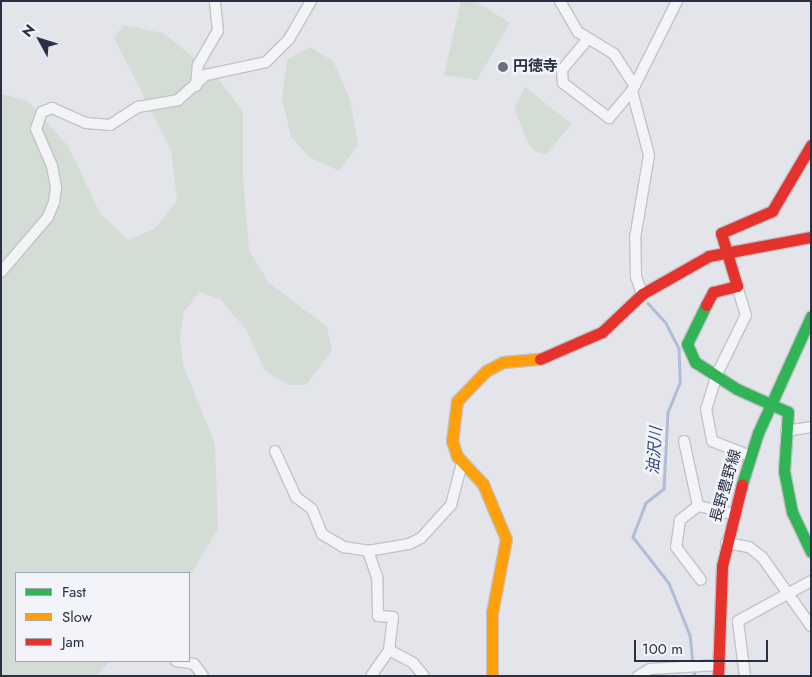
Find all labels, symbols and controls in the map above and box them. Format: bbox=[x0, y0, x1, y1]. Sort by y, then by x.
north arrow bbox=[15, 15, 65, 65]
text: N bbox=[17, 20, 40, 41]
place label: 円徳寺 bbox=[513, 58, 558, 76]
marker: 円徳寺 bbox=[497, 61, 509, 73]
water label: 油沢川 bbox=[644, 426, 666, 476]
street label: 長野豊野線 bbox=[707, 447, 745, 525]
legend bbox=[15, 572, 190, 662]
text: Fast bbox=[62, 581, 86, 603]
text: Slow bbox=[62, 606, 92, 628]
scale bar bbox=[637, 630, 771, 662]
text: Jam bbox=[62, 631, 85, 653]
text: 100 m bbox=[642, 638, 683, 660]

